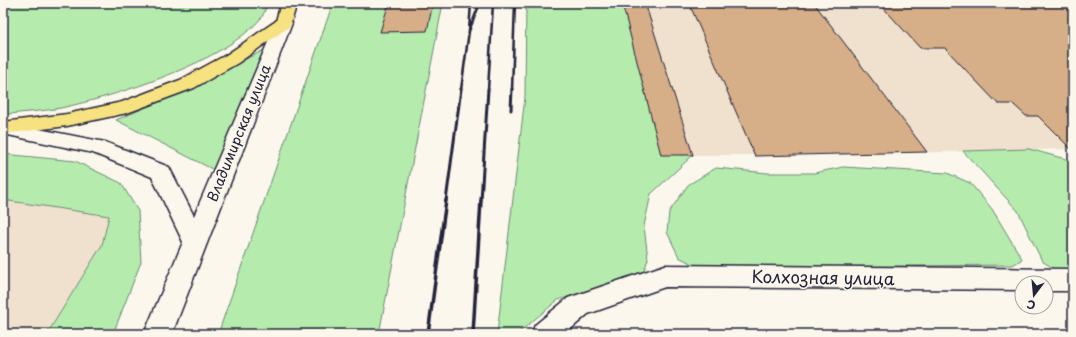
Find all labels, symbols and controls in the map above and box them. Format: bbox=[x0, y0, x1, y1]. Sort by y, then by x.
street label: Владимирская улица bbox=[201, 61, 276, 205]
street label: Колхозная улица bbox=[751, 263, 895, 291]
north arrow bbox=[1014, 275, 1054, 315]
text: С bbox=[1025, 296, 1037, 314]

